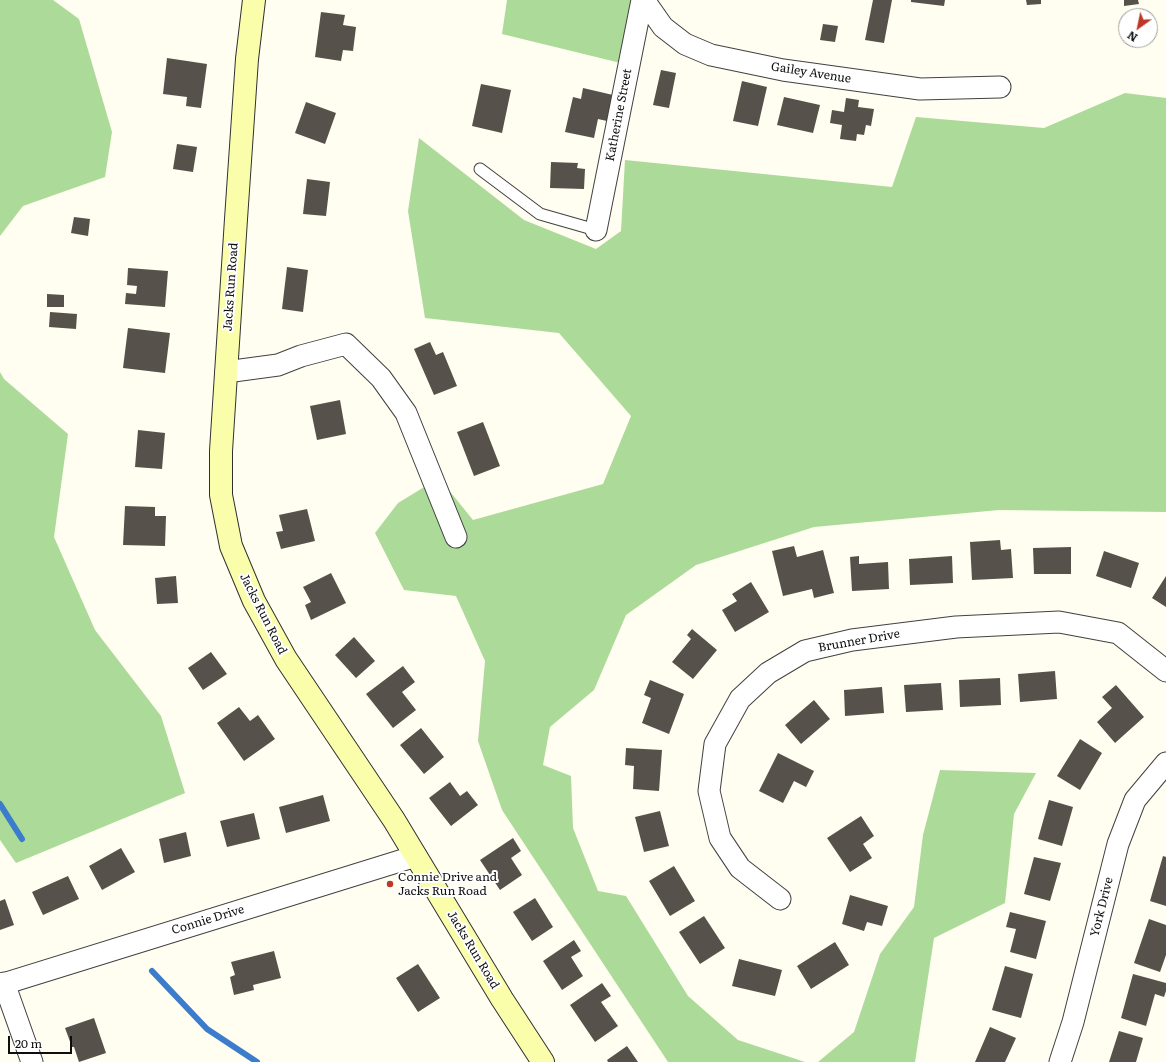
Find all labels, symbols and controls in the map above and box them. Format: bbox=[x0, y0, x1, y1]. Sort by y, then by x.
north arrow bbox=[1118, 8, 1158, 48]
text: N bbox=[1124, 28, 1140, 46]
street label: Gailey Avenue bbox=[770, 60, 852, 86]
street label: Katherine Street bbox=[603, 67, 635, 163]
street label: Jacks Run Road bbox=[221, 242, 241, 332]
street label: Jacks Run Road bbox=[236, 571, 290, 657]
street label: Brunner Drive bbox=[817, 627, 901, 655]
place label: Connie Drive and Jacks Run Road bbox=[398, 870, 497, 898]
street label: York Drive bbox=[1088, 876, 1116, 938]
marker: Connie Drive and Jacks Run Road bbox=[385, 879, 395, 889]
street label: Connie Drive bbox=[170, 902, 246, 938]
street label: Jacks Run Road bbox=[444, 908, 502, 992]
scale bar bbox=[10, 1028, 74, 1054]
text: 20 m bbox=[15, 1034, 42, 1052]

